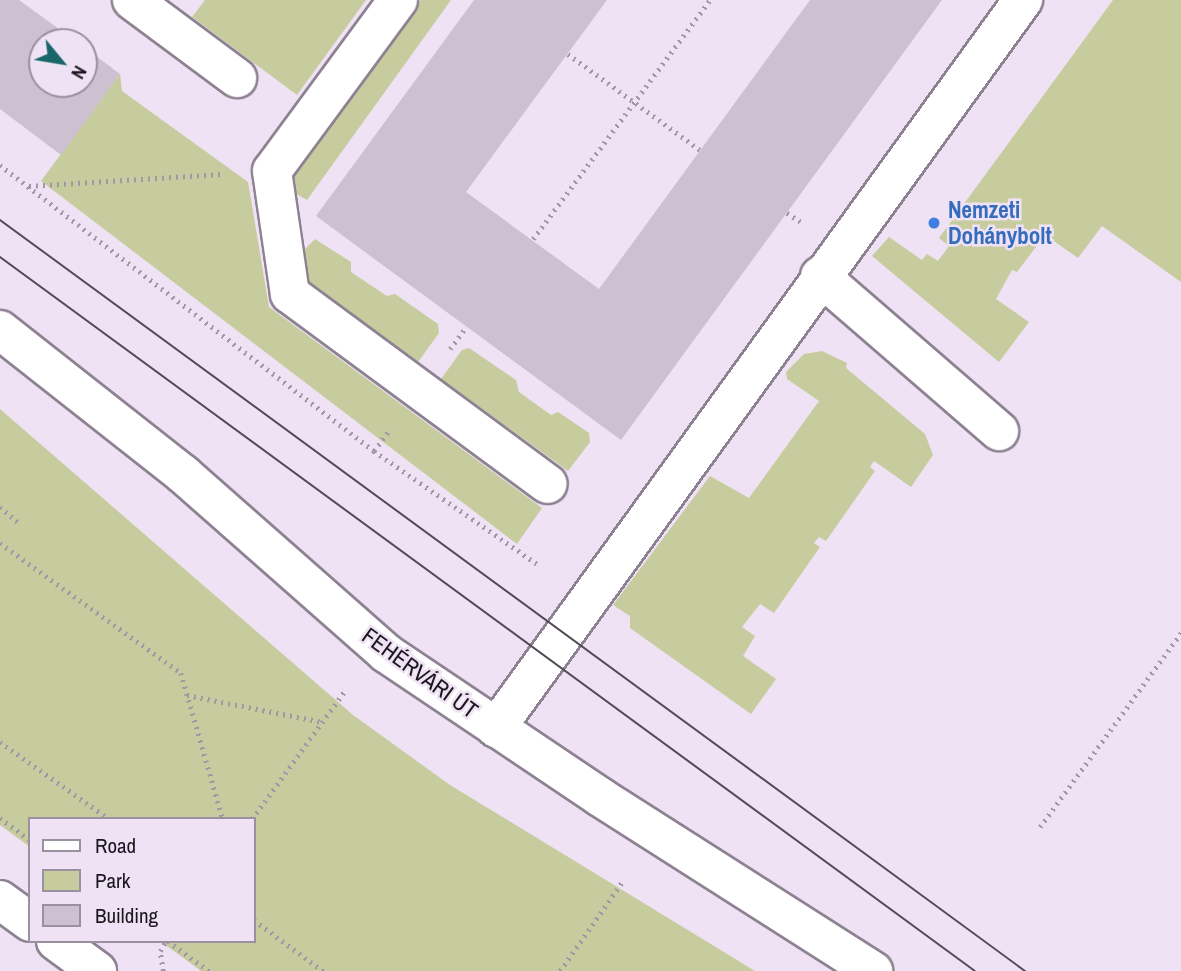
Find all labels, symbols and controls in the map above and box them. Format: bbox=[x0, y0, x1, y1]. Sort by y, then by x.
north arrow bbox=[28, 28, 98, 98]
text: N bbox=[65, 61, 94, 84]
place label: Nemzeti Dohánybolt bbox=[948, 196, 1052, 250]
marker: Nemzeti Dohánybolt bbox=[926, 215, 942, 231]
street label: FEHÉRVÁRI ÚT bbox=[357, 622, 483, 724]
legend bbox=[28, 817, 256, 943]
text: Road bbox=[95, 831, 136, 860]
text: Park bbox=[95, 866, 130, 895]
text: Building bbox=[95, 901, 158, 930]

